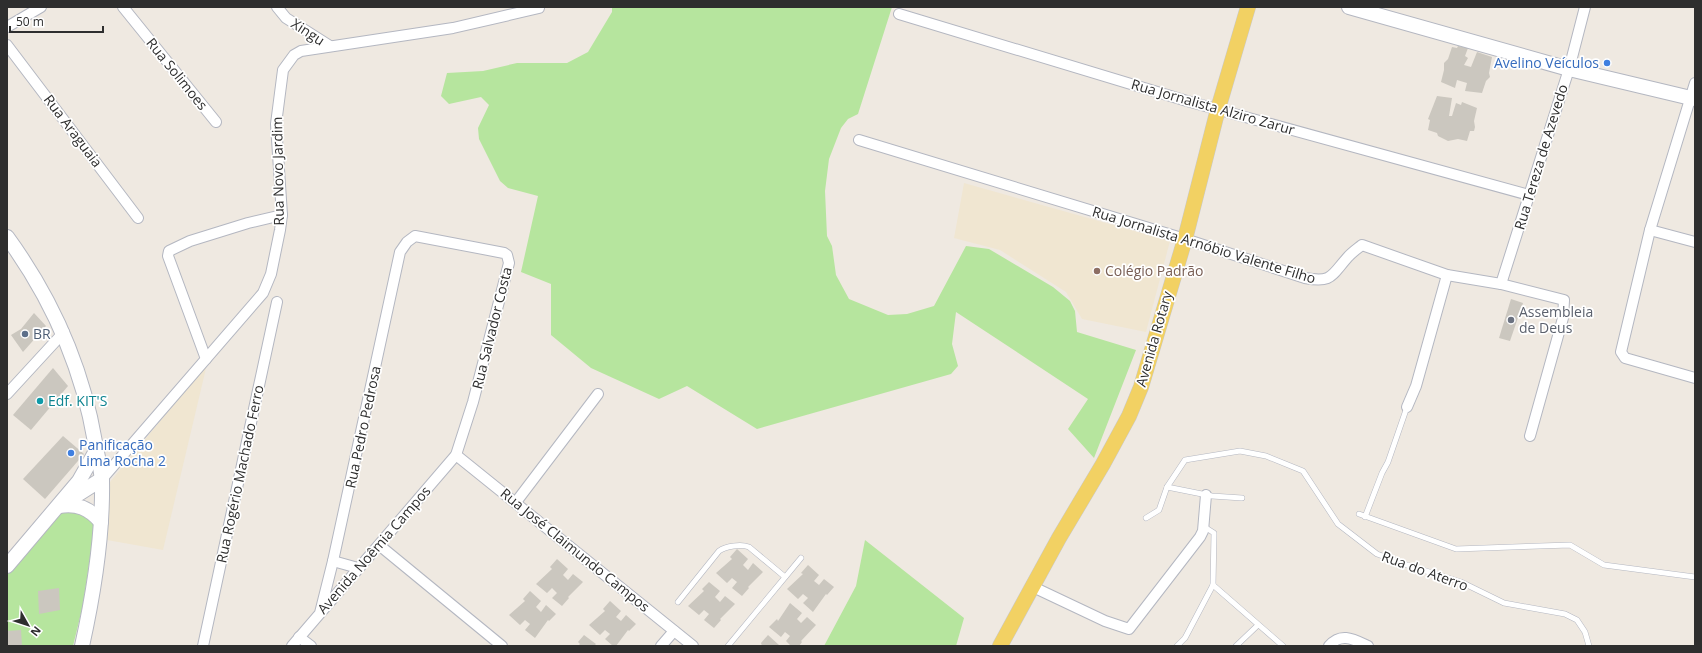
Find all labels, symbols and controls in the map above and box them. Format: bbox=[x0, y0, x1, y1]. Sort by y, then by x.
scale bar bbox=[10, 8, 103, 34]
text: 50 m bbox=[16, 13, 44, 30]
street label: Xingu bbox=[288, 14, 329, 49]
street label: Rua Solimoes bbox=[142, 34, 213, 114]
place label: Avelino Veículos bbox=[1494, 53, 1599, 72]
marker: Avelino Veículos bbox=[1602, 58, 1612, 68]
street label: Rua Jornalista Alziro Zarur bbox=[1129, 74, 1297, 139]
street label: Rua Tereza de Azevedo bbox=[1509, 82, 1572, 232]
street label: Rua Araguaia bbox=[40, 91, 107, 171]
street label: Rua Novo Jardim bbox=[267, 116, 288, 226]
street label: Rua Jornalista Arnóbio Valente Filho bbox=[1090, 201, 1318, 288]
place label: Colégio Padrão bbox=[1105, 261, 1204, 280]
street label: Rua Salvador Costa bbox=[467, 265, 516, 391]
marker: Colégio Padrão bbox=[1092, 266, 1102, 276]
street label: Avenida Rotary bbox=[1131, 288, 1176, 389]
place label: Assembleia de Deus bbox=[1519, 302, 1593, 337]
marker: Assembleia de Deus bbox=[1506, 315, 1516, 325]
place label: BR bbox=[33, 324, 51, 343]
marker: BR bbox=[20, 329, 30, 339]
street label: Rua Pedro Pedrosa bbox=[340, 364, 385, 490]
street label: Rua Rogério Machado Ferro bbox=[211, 383, 268, 565]
place label: Edf. KIT'S bbox=[48, 391, 107, 410]
marker: Edf. KIT'S bbox=[35, 396, 45, 406]
place label: Panificação Lima Rocha 2 bbox=[79, 435, 166, 470]
marker: Panificação Lima Rocha 2 bbox=[66, 448, 76, 458]
street label: Avenida Noêmia Campos bbox=[313, 481, 435, 618]
street label: Rua José Claimundo Campos bbox=[497, 484, 654, 616]
street label: Rua do Aterro bbox=[1379, 546, 1471, 595]
north arrow bbox=[8, 605, 48, 645]
text: N bbox=[28, 623, 45, 640]

